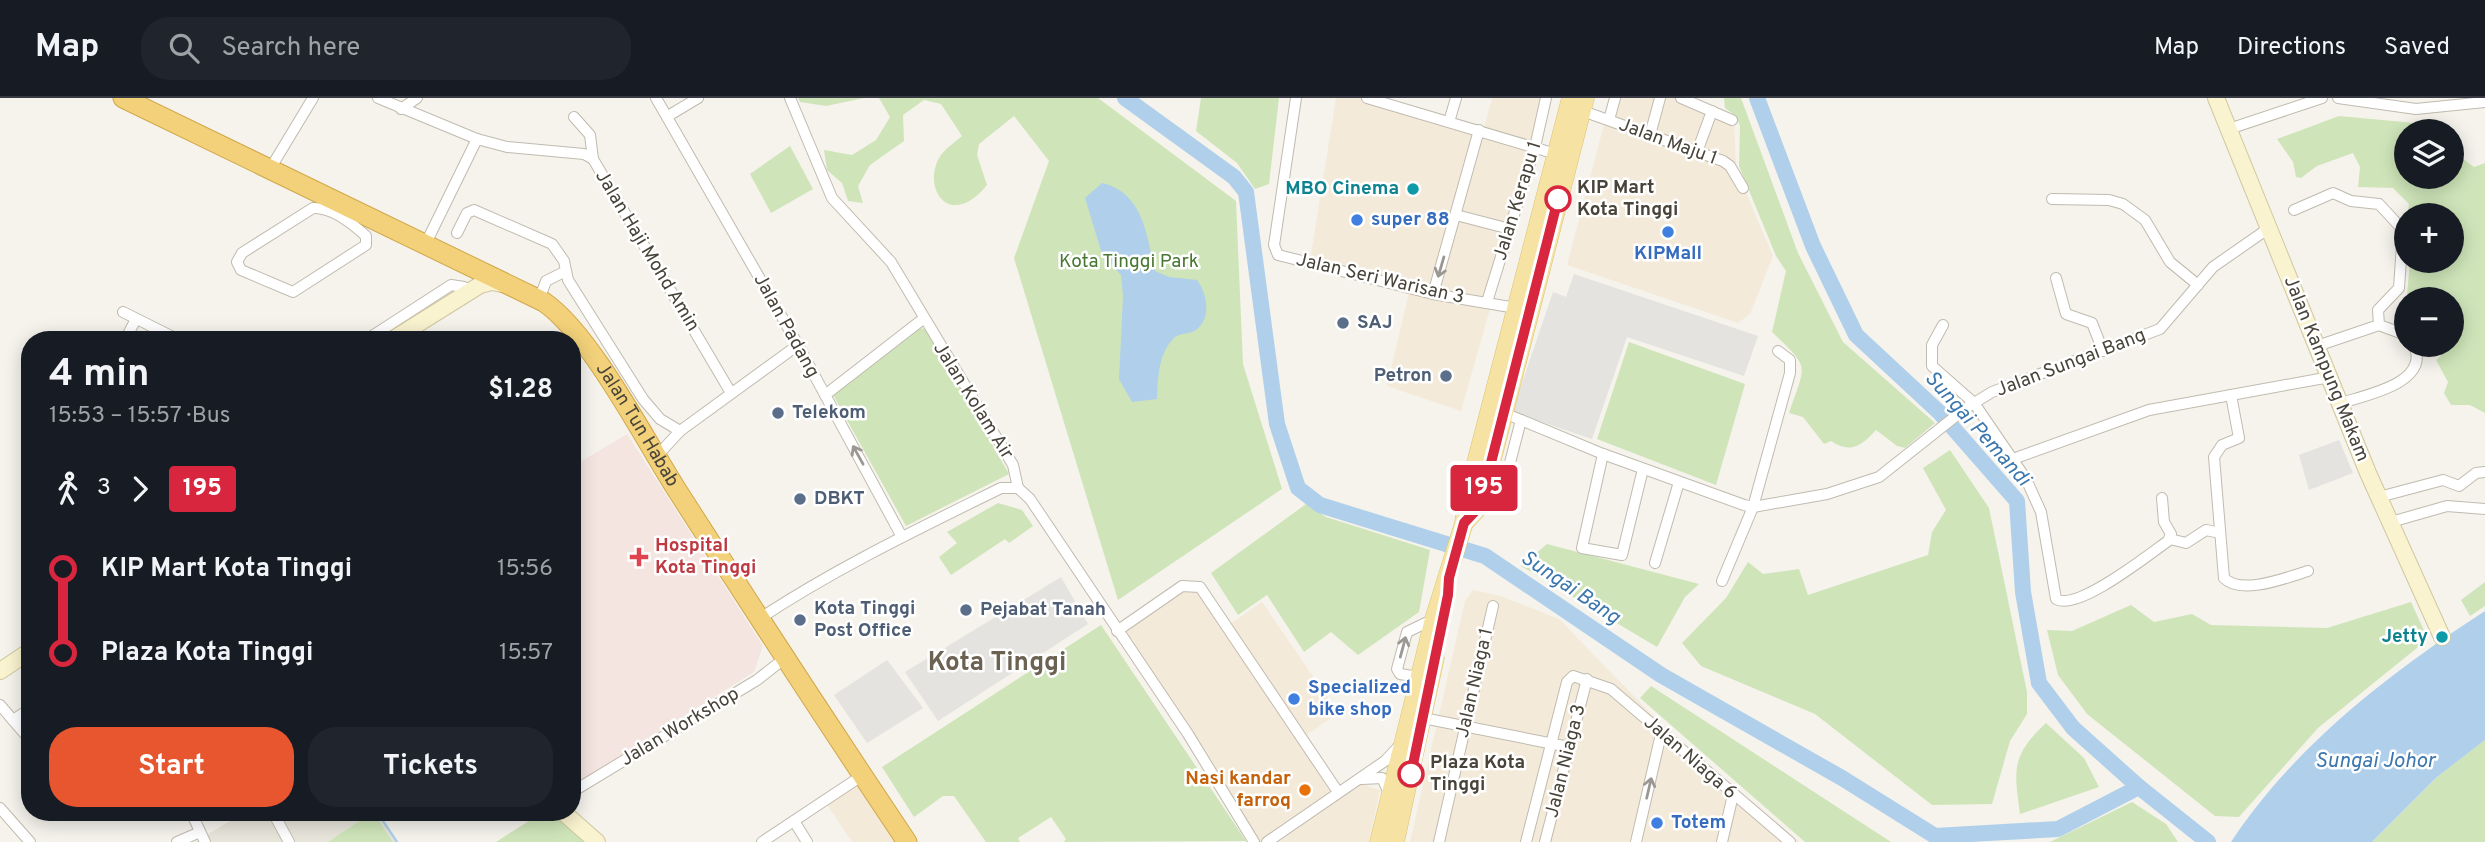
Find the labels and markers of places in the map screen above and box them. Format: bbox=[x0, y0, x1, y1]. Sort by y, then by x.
place label: KIP Mart Kota Tinggi bbox=[1577, 176, 1678, 222]
place label: MBO Cinema bbox=[1285, 177, 1399, 201]
marker: MBO Cinema bbox=[1405, 181, 1421, 197]
marker: KIP Mart Kota Tinggi bbox=[1545, 186, 1571, 212]
place label: super 88 bbox=[1371, 208, 1450, 232]
marker: super 88 bbox=[1349, 212, 1365, 228]
marker: KIPMall bbox=[1660, 224, 1676, 240]
place label: KIPMall bbox=[1634, 242, 1702, 266]
place label: SAJ bbox=[1357, 311, 1393, 335]
marker: SAJ bbox=[1335, 315, 1351, 331]
place label: Petron bbox=[1374, 364, 1432, 388]
marker: Petron bbox=[1438, 368, 1454, 384]
place label: Telekom bbox=[792, 401, 866, 425]
marker: Telekom bbox=[770, 405, 786, 421]
place label: DBKT bbox=[814, 487, 865, 511]
marker: DBKT bbox=[792, 491, 808, 507]
place label: Hospital Kota Tinggi bbox=[655, 534, 756, 580]
marker: Hospital Kota Tinggi bbox=[629, 547, 649, 567]
place label: Kota Tinggi Post Office bbox=[814, 597, 915, 643]
place label: Pejabat Tanah bbox=[980, 598, 1106, 622]
marker: Pejabat Tanah bbox=[958, 602, 974, 618]
marker: Kota Tinggi Post Office bbox=[792, 612, 808, 628]
place label: Jetty bbox=[2381, 625, 2428, 649]
marker: Jetty bbox=[2434, 629, 2450, 645]
place label: Specialized bike shop bbox=[1308, 676, 1411, 722]
marker: Specialized bike shop bbox=[1286, 691, 1302, 707]
place label: Plaza Kota Tinggi bbox=[1430, 751, 1525, 797]
marker: Plaza Kota Tinggi bbox=[1398, 761, 1424, 787]
place label: Nasi kandar farroq bbox=[1185, 767, 1291, 813]
marker: Nasi kandar farroq bbox=[1297, 782, 1313, 798]
place label: Totem bbox=[1671, 811, 1726, 835]
marker: Totem bbox=[1649, 815, 1665, 831]

